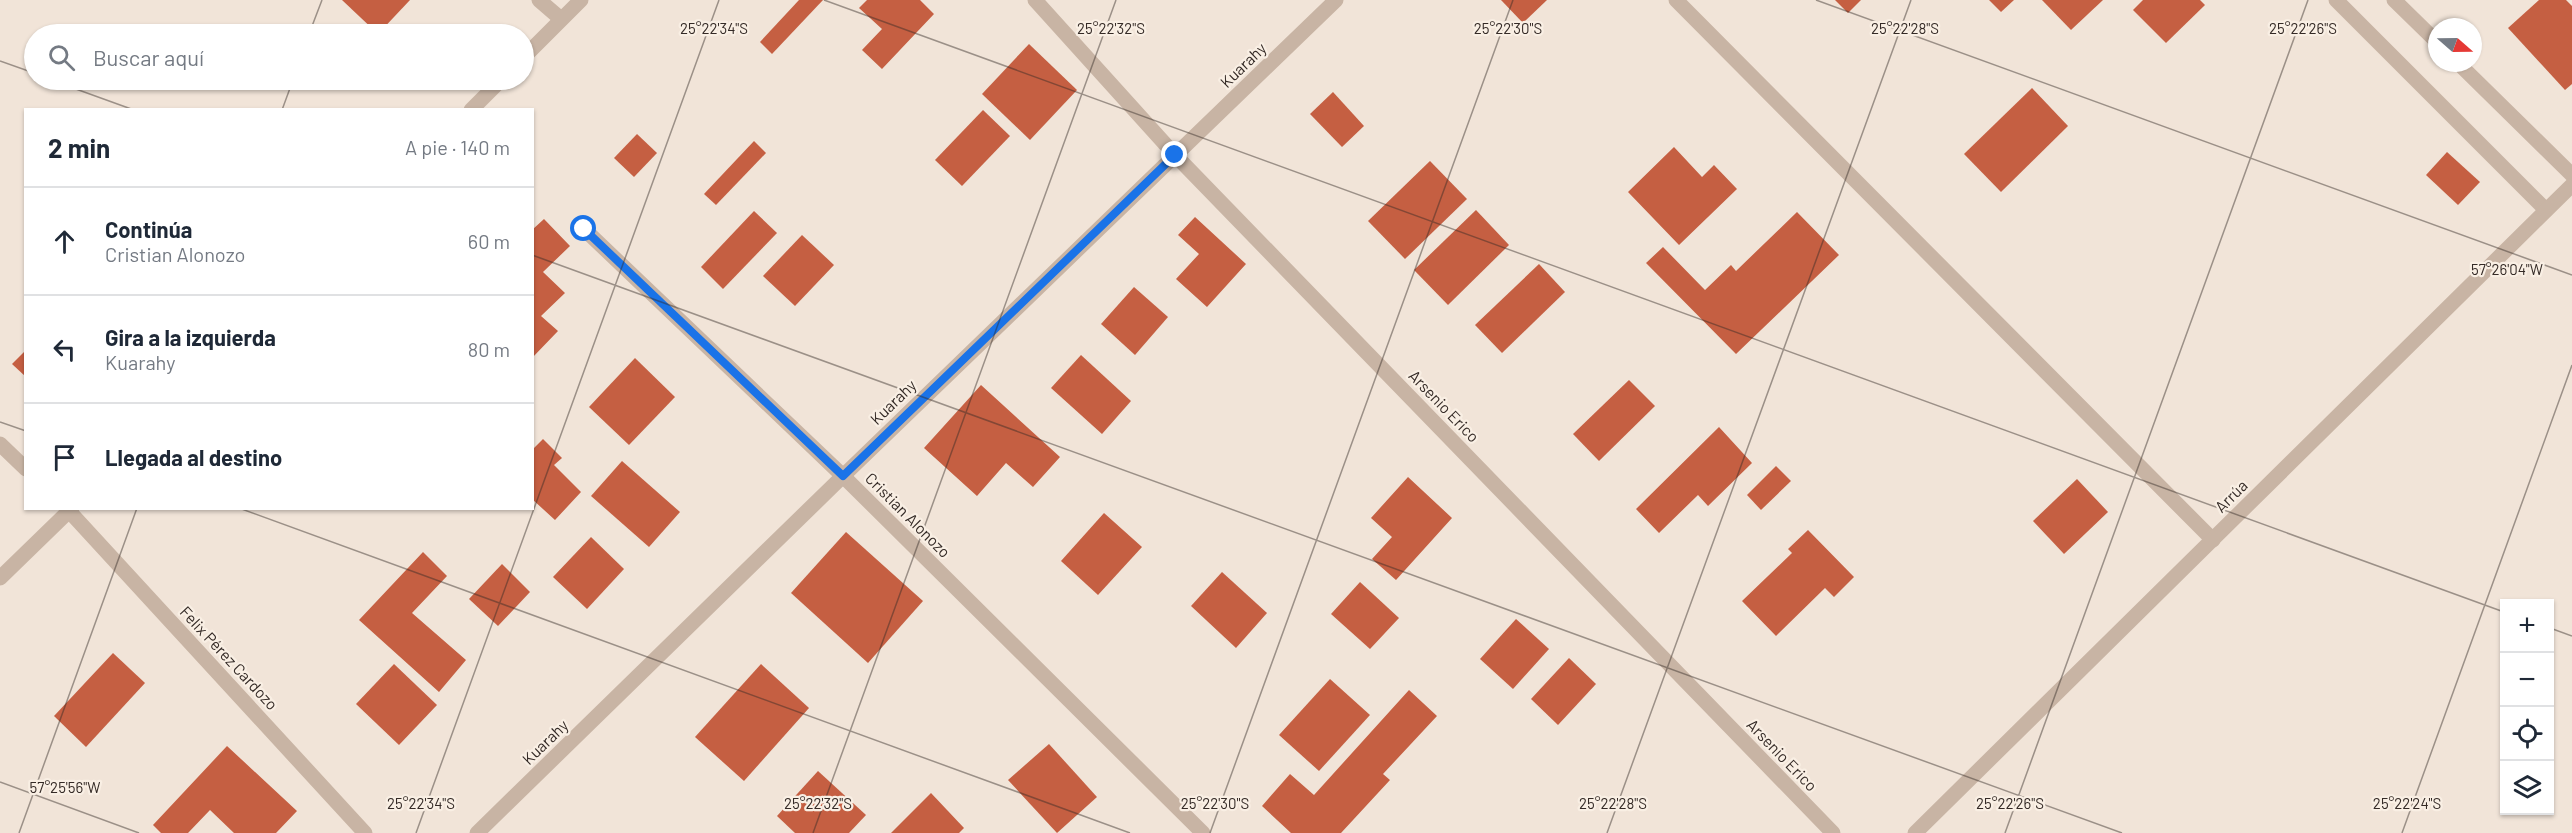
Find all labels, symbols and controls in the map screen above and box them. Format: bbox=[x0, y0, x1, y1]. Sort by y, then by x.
north arrow bbox=[2428, 18, 2482, 72]
text: 25°22'34"S bbox=[680, 19, 748, 37]
text: 25°22'32"S bbox=[1077, 19, 1145, 37]
text: 25°22'30"S bbox=[1474, 19, 1542, 37]
text: 25°22'28"S bbox=[1871, 19, 1939, 37]
text: 25°22'26"S bbox=[2269, 19, 2337, 37]
search box bbox=[24, 24, 534, 90]
street label: Kuarahy bbox=[1216, 38, 1270, 91]
icon: search bbox=[45, 41, 78, 74]
text: Buscar aquí bbox=[93, 44, 204, 70]
text: 2 min bbox=[48, 132, 110, 163]
text: A pie · 140 m bbox=[405, 135, 510, 159]
route end bbox=[1161, 141, 1187, 167]
route start bbox=[570, 215, 596, 241]
text: Continúa bbox=[105, 216, 192, 242]
icon: ahead bbox=[48, 225, 81, 258]
text: 60 m bbox=[468, 229, 510, 253]
text: Cristian Alonozo bbox=[105, 242, 245, 266]
text: 57°26'04"W bbox=[2471, 260, 2543, 278]
text: Gira a la izquierda bbox=[105, 324, 276, 350]
icon: left bbox=[48, 333, 81, 366]
text: 80 m bbox=[468, 337, 510, 361]
text: Kuarahy bbox=[105, 350, 175, 374]
street label: Arsenio Erico bbox=[1405, 366, 1483, 446]
street label: Kuarahy bbox=[866, 375, 920, 428]
icon: arrive bbox=[48, 441, 81, 474]
text: Llegada al destino bbox=[105, 444, 282, 470]
street label: Cristian Alonozo bbox=[862, 468, 955, 561]
street label: Arrúa bbox=[2210, 475, 2251, 516]
map controls bbox=[2500, 599, 2554, 815]
button: + bbox=[2500, 599, 2554, 653]
street label: Felix Pérez Cardozo bbox=[176, 602, 282, 713]
button: − bbox=[2500, 653, 2554, 707]
button: locate bbox=[2500, 707, 2554, 761]
street label: Kuarahy bbox=[518, 715, 572, 768]
street label: Arsenio Erico bbox=[1743, 715, 1821, 795]
button: layers bbox=[2500, 761, 2554, 815]
text: 57°25'56"W bbox=[30, 778, 100, 796]
text: 25°22'34"S bbox=[387, 794, 455, 812]
text: 25°22'32"S bbox=[784, 794, 852, 812]
text: 25°22'30"S bbox=[1181, 794, 1249, 812]
text: 25°22'28"S bbox=[1579, 794, 1647, 812]
text: 25°22'26"S bbox=[1976, 794, 2044, 812]
text: 25°22'24"S bbox=[2373, 794, 2441, 812]

